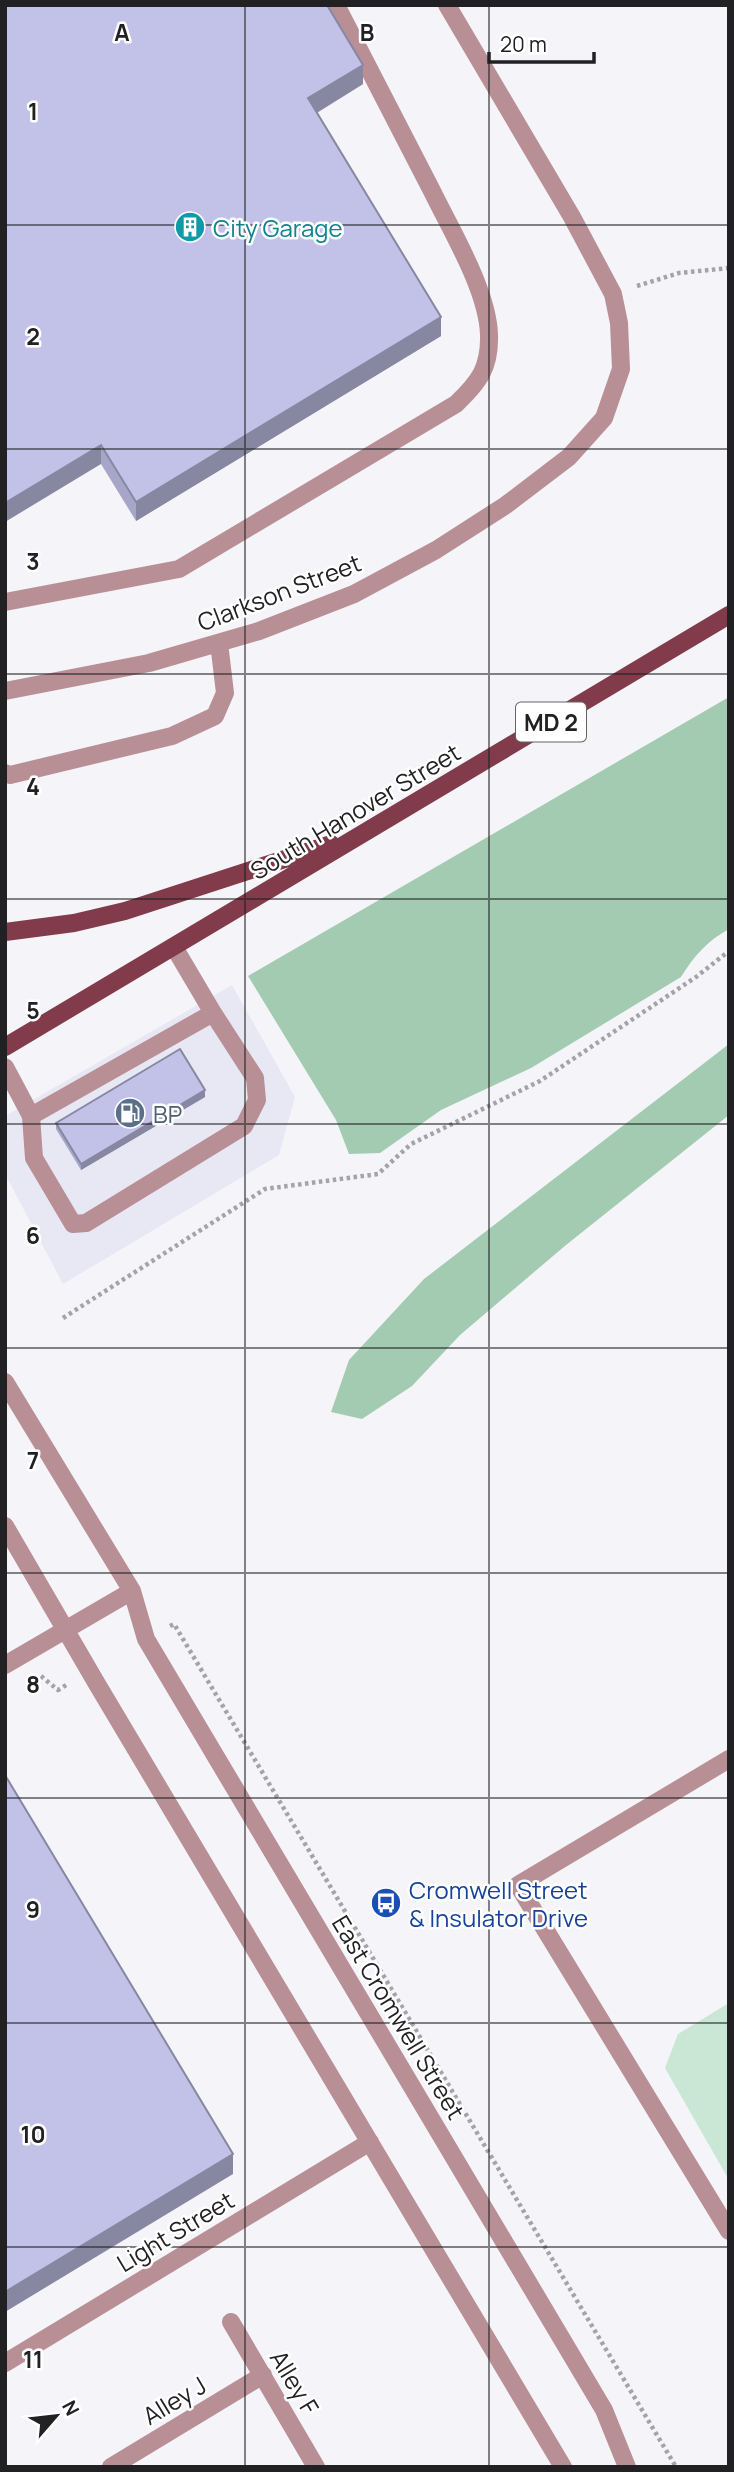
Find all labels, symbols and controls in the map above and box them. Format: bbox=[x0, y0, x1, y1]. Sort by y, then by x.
text: A bbox=[114, 16, 130, 48]
text: B bbox=[360, 16, 374, 48]
scale bar bbox=[489, 21, 594, 65]
text: 20 m bbox=[500, 30, 547, 58]
text: 1 bbox=[28, 95, 38, 127]
building icon: City Garage bbox=[173, 210, 207, 244]
place label: City Garage bbox=[213, 211, 342, 244]
text: 2 bbox=[26, 320, 40, 352]
text: 3 bbox=[26, 545, 40, 577]
street label: Clarkson Street bbox=[192, 546, 366, 638]
road number: MD 2 bbox=[516, 702, 586, 742]
street label: South Hanover Street bbox=[244, 735, 466, 887]
text: 4 bbox=[26, 770, 40, 802]
text: 5 bbox=[26, 994, 40, 1026]
fuel station icon: BP bbox=[113, 1096, 147, 1130]
place label: BP bbox=[153, 1097, 182, 1130]
text: 6 bbox=[26, 1219, 40, 1251]
text: 7 bbox=[27, 1444, 39, 1476]
text: 8 bbox=[26, 1668, 40, 1700]
place label: Cromwell Street & Insulator Drive bbox=[409, 1873, 588, 1934]
bus stop icon: Cromwell Street & Insulator Drive bbox=[369, 1886, 403, 1920]
text: 9 bbox=[26, 1893, 40, 1925]
street label: East Cromwell Street bbox=[325, 1909, 473, 2125]
text: 10 bbox=[20, 2118, 46, 2150]
street label: Light Street bbox=[110, 2183, 240, 2279]
text: 11 bbox=[23, 2343, 43, 2375]
street label: Alley F bbox=[263, 2344, 327, 2420]
street label: Alley J bbox=[136, 2368, 212, 2432]
north arrow bbox=[21, 2381, 91, 2451]
text: N bbox=[56, 2396, 86, 2420]

